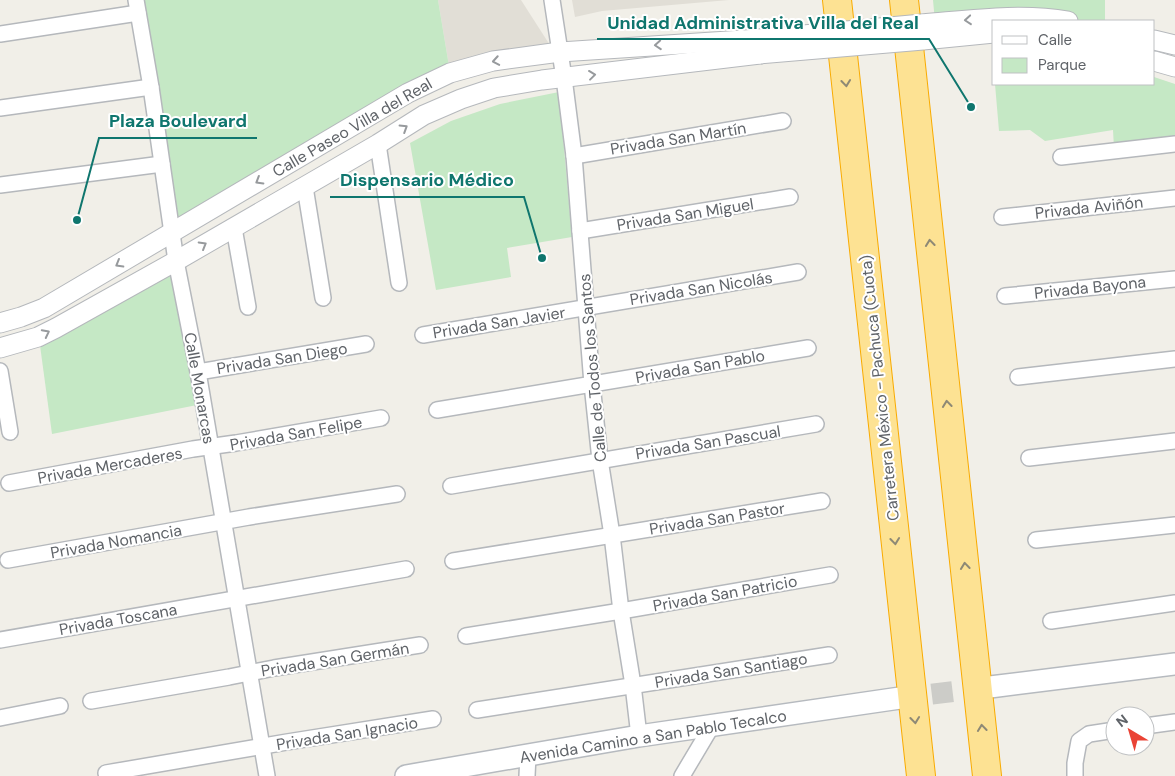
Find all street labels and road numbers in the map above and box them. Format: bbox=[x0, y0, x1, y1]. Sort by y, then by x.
street label: Calle Paseo Villa del Real bbox=[269, 73, 436, 182]
street label: Privada San Martín bbox=[609, 117, 748, 160]
street label: Privada Aviñón bbox=[1034, 191, 1144, 224]
street label: Privada San Miguel bbox=[615, 193, 755, 236]
street label: Carretera México - Pachuca (Cuota) bbox=[855, 254, 904, 522]
street label: Privada San Nicolás bbox=[628, 267, 774, 310]
street label: Privada Bayona bbox=[1033, 271, 1147, 304]
street label: Calle de Todos los Santos bbox=[574, 273, 611, 463]
street label: Privada San Javier bbox=[431, 302, 567, 343]
street label: Calle Monarcas bbox=[179, 331, 220, 446]
street label: Privada San Diego bbox=[215, 338, 349, 379]
street label: Privada San Pablo bbox=[634, 345, 766, 388]
street label: Privada San Felipe bbox=[228, 412, 364, 455]
street label: Privada San Pascual bbox=[634, 421, 782, 464]
street label: Privada Mercaderes bbox=[36, 442, 184, 489]
street label: Privada San Pastor bbox=[648, 497, 786, 540]
street label: Privada Nomancia bbox=[49, 520, 183, 563]
street label: Privada San Patricio bbox=[651, 570, 799, 617]
street label: Privada Toscana bbox=[57, 599, 179, 640]
street label: Privada San Germán bbox=[260, 637, 411, 682]
street label: Privada San Santiago bbox=[653, 648, 809, 693]
street label: Avenida Camino a San Pablo Tecalco bbox=[518, 705, 788, 768]
street label: Privada San Ignacio bbox=[275, 712, 419, 755]

